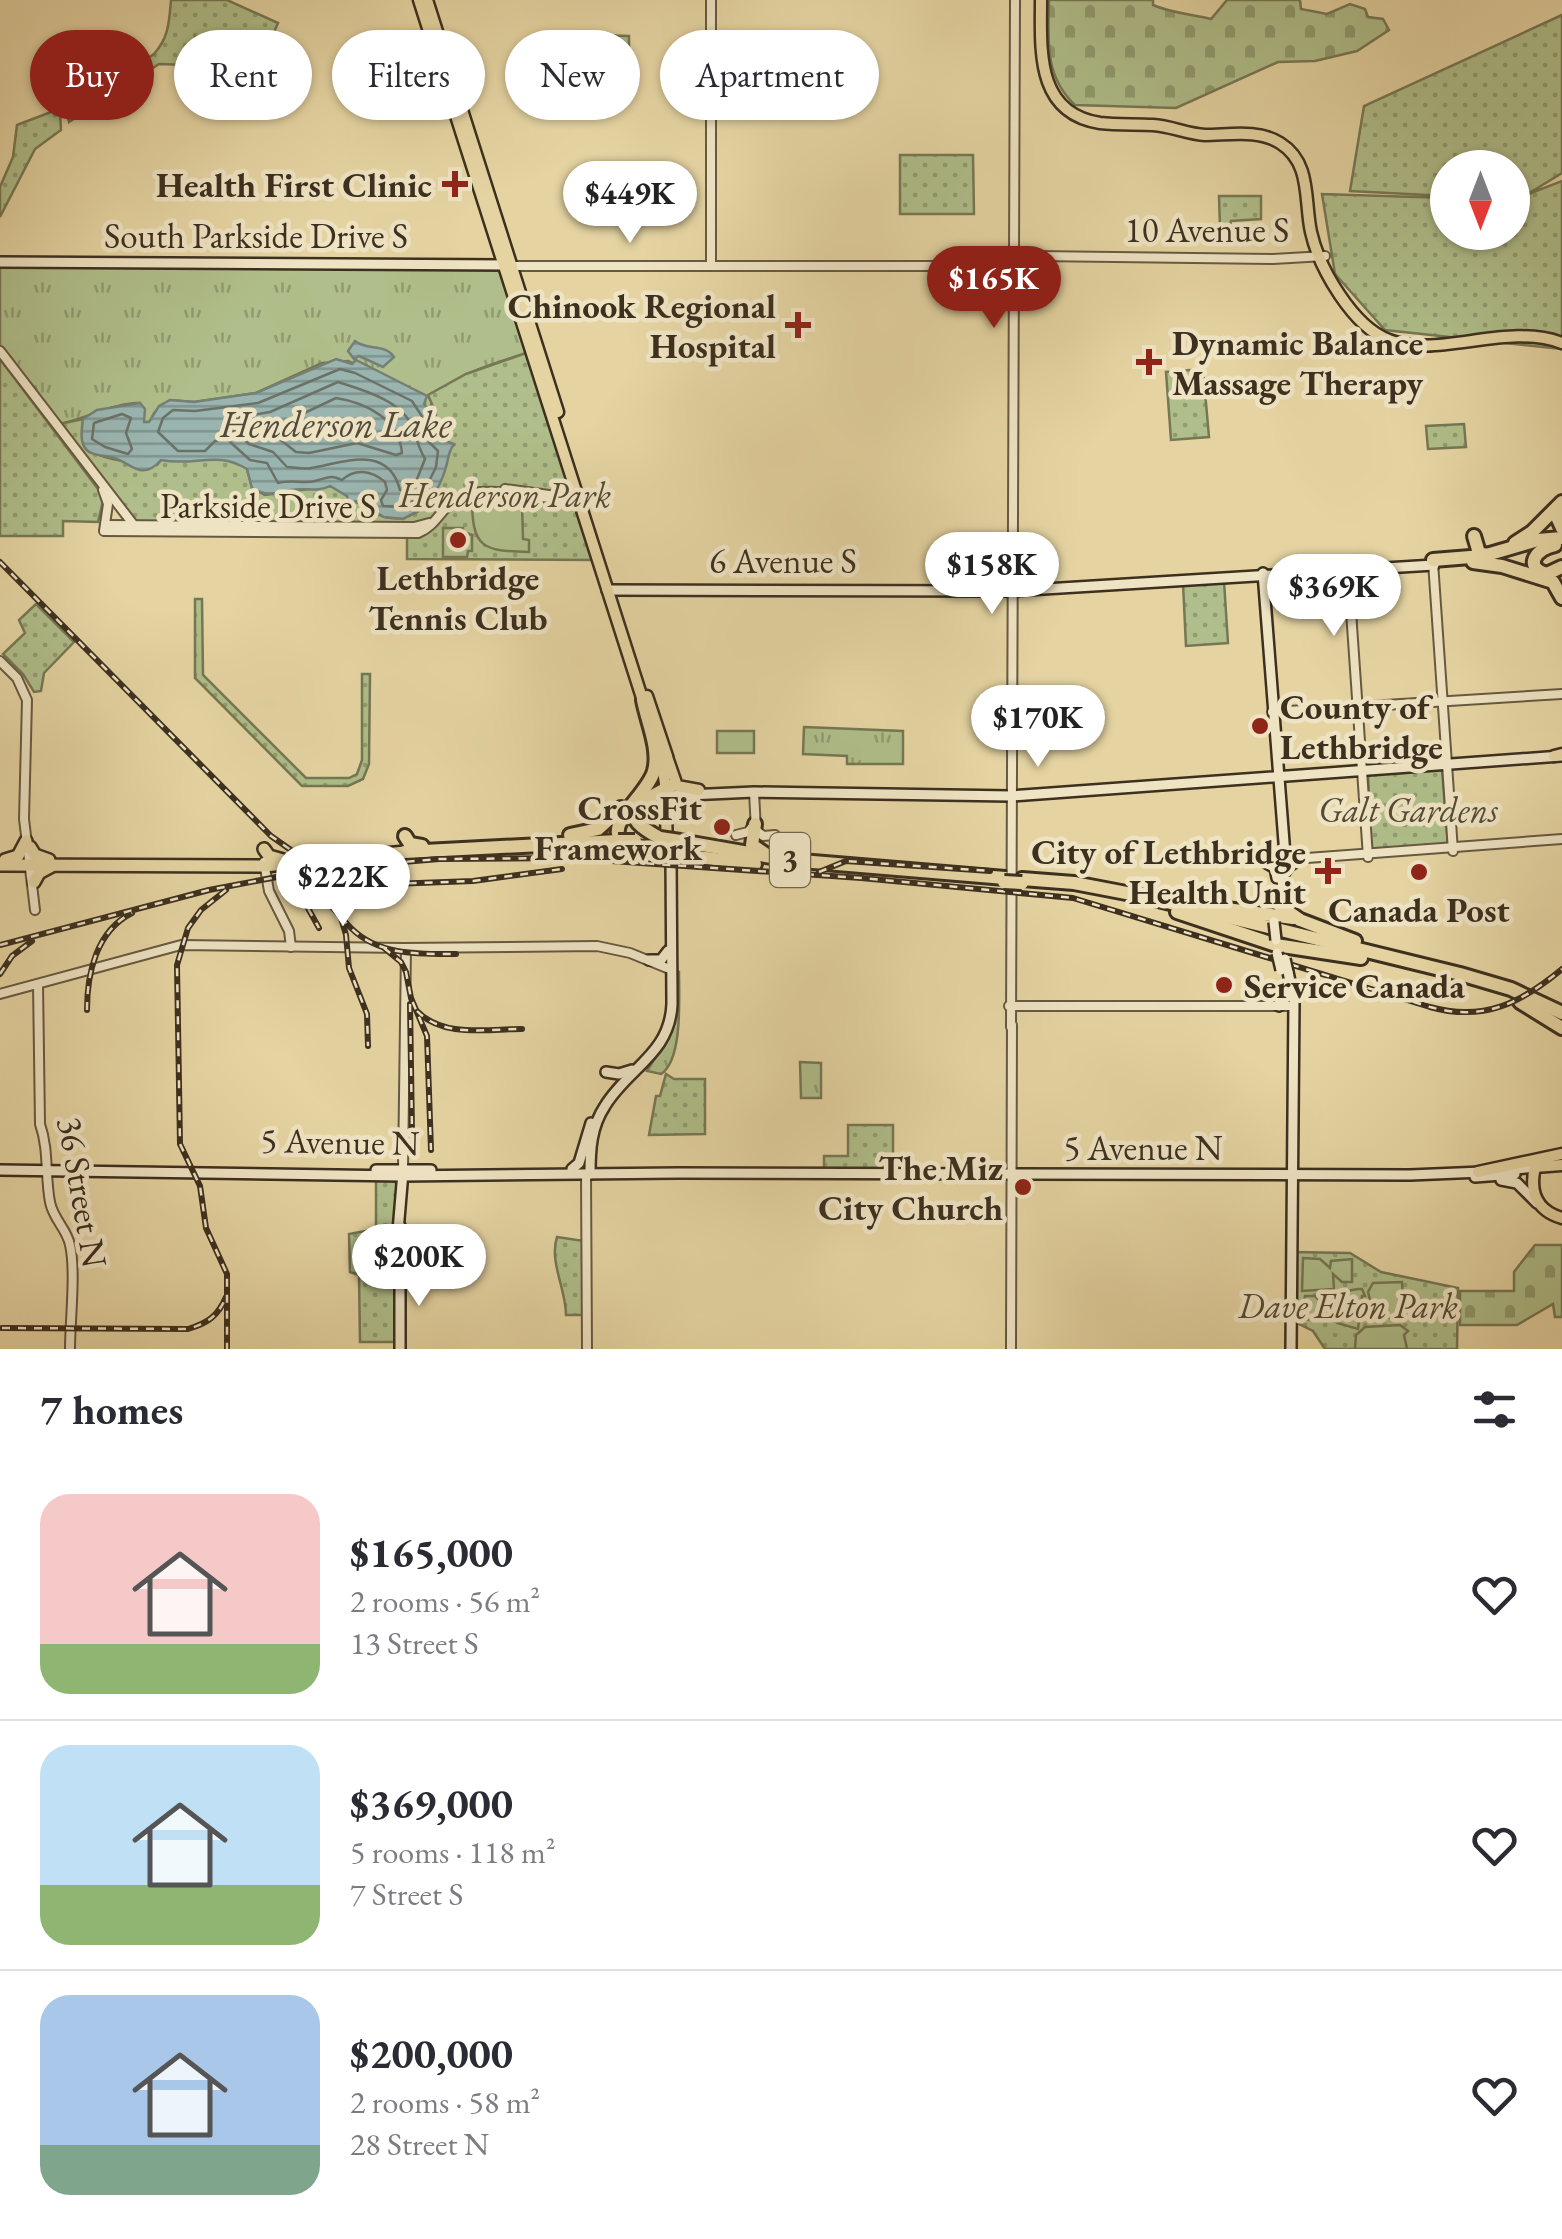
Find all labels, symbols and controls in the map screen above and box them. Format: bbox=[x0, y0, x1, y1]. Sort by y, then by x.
chip: Buy bbox=[30, 30, 154, 120]
chip: Rent bbox=[174, 30, 312, 120]
chip: Filters bbox=[332, 30, 485, 120]
chip: New bbox=[505, 30, 640, 120]
chip: Apartment bbox=[660, 30, 879, 120]
north arrow bbox=[1430, 150, 1530, 250]
map controls bbox=[1430, 150, 1530, 250]
pin: $449K bbox=[560, 161, 700, 246]
place label: Health First Clinic bbox=[156, 162, 432, 207]
marker: Health First Clinic bbox=[442, 171, 468, 197]
text: $449K bbox=[585, 172, 675, 214]
street label: 10 Avenue S bbox=[1125, 207, 1289, 252]
street label: South Parkside Drive S bbox=[104, 213, 408, 258]
pin: $165K bbox=[924, 246, 1064, 331]
text: $165K bbox=[949, 257, 1039, 299]
place label: Chinook Regional Hospital bbox=[508, 283, 776, 368]
marker: Chinook Regional Hospital bbox=[785, 312, 811, 338]
place label: Dynamic Balance Massage Therapy bbox=[1172, 320, 1424, 405]
marker: Dynamic Balance Massage Therapy bbox=[1136, 349, 1162, 375]
water label: Henderson Lake bbox=[219, 399, 453, 448]
park label: Henderson Park bbox=[398, 472, 611, 517]
street label: Parkside Drive S bbox=[160, 483, 376, 528]
marker: Lethbridge Tennis Club bbox=[447, 529, 469, 551]
pin: $158K bbox=[922, 532, 1062, 617]
street label: 6 Avenue S bbox=[709, 538, 857, 583]
text: $158K bbox=[947, 543, 1037, 585]
pin: $369K bbox=[1264, 554, 1404, 639]
place label: Lethbridge Tennis Club bbox=[368, 555, 548, 640]
text: $369K bbox=[1289, 565, 1379, 607]
place label: County of Lethbridge bbox=[1280, 684, 1443, 769]
pin: $170K bbox=[968, 685, 1108, 770]
text: $170K bbox=[993, 696, 1083, 738]
marker: County of Lethbridge bbox=[1249, 715, 1271, 737]
place label: CrossFit Framework bbox=[534, 785, 703, 870]
park label: Galt Gardens bbox=[1318, 787, 1498, 832]
marker: CrossFit Framework bbox=[711, 816, 733, 838]
place label: City of Lethbridge Health Unit bbox=[1031, 829, 1306, 914]
road number: 3 bbox=[770, 833, 810, 887]
pin: $222K bbox=[273, 844, 413, 929]
text: $222K bbox=[298, 855, 388, 897]
marker: City of Lethbridge Health Unit bbox=[1315, 858, 1341, 884]
marker: Canada Post bbox=[1408, 861, 1430, 883]
place label: Canada Post bbox=[1328, 887, 1510, 932]
place label: Service Canada bbox=[1244, 963, 1465, 1008]
marker: Service Canada bbox=[1213, 974, 1235, 996]
street label: 36 Street N bbox=[48, 1113, 118, 1271]
street label: 5 Avenue N bbox=[260, 1117, 420, 1165]
street label: 5 Avenue N bbox=[1064, 1125, 1223, 1170]
place label: The Miz City Church bbox=[818, 1145, 1003, 1230]
marker: The Miz City Church bbox=[1012, 1176, 1034, 1198]
pin: $200K bbox=[349, 1224, 489, 1309]
text: $200K bbox=[374, 1235, 464, 1277]
park label: Dave Elton Park bbox=[1237, 1283, 1458, 1328]
text: 7 homes bbox=[40, 1382, 183, 1437]
icon: filters bbox=[1467, 1382, 1522, 1437]
text: $165,000 bbox=[350, 1525, 513, 1580]
icon: home bbox=[120, 1534, 240, 1654]
icon: heart bbox=[1467, 1567, 1522, 1622]
text: 2 rooms · 56 m² bbox=[350, 1580, 540, 1622]
text: 13 Street S bbox=[350, 1622, 479, 1664]
text: $369,000 bbox=[350, 1776, 513, 1831]
icon: home bbox=[120, 1785, 240, 1905]
icon: heart bbox=[1467, 1818, 1522, 1873]
text: 5 rooms · 118 m² bbox=[350, 1831, 556, 1873]
text: 7 Street S bbox=[350, 1873, 463, 1915]
text: $200,000 bbox=[350, 2026, 513, 2081]
icon: home bbox=[120, 2035, 240, 2155]
icon: heart bbox=[1467, 2068, 1522, 2123]
text: 2 rooms · 58 m² bbox=[350, 2081, 540, 2123]
text: 28 Street N bbox=[350, 2123, 489, 2165]

